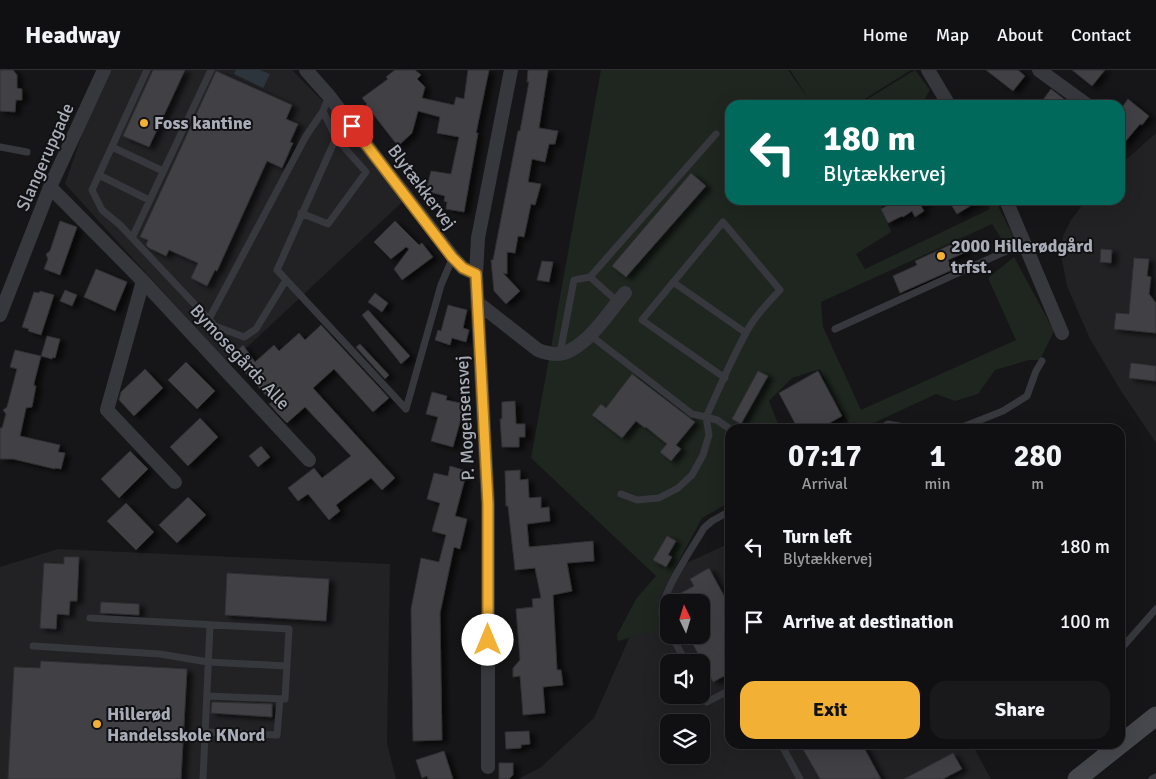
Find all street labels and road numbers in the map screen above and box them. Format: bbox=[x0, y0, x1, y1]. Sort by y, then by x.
street label: Slangerupgade bbox=[11, 100, 79, 214]
street label: Blytækkervej bbox=[383, 140, 461, 234]
street label: Bymosegårds Alle bbox=[186, 300, 294, 414]
street label: P. Mogensensvej bbox=[451, 355, 479, 481]

